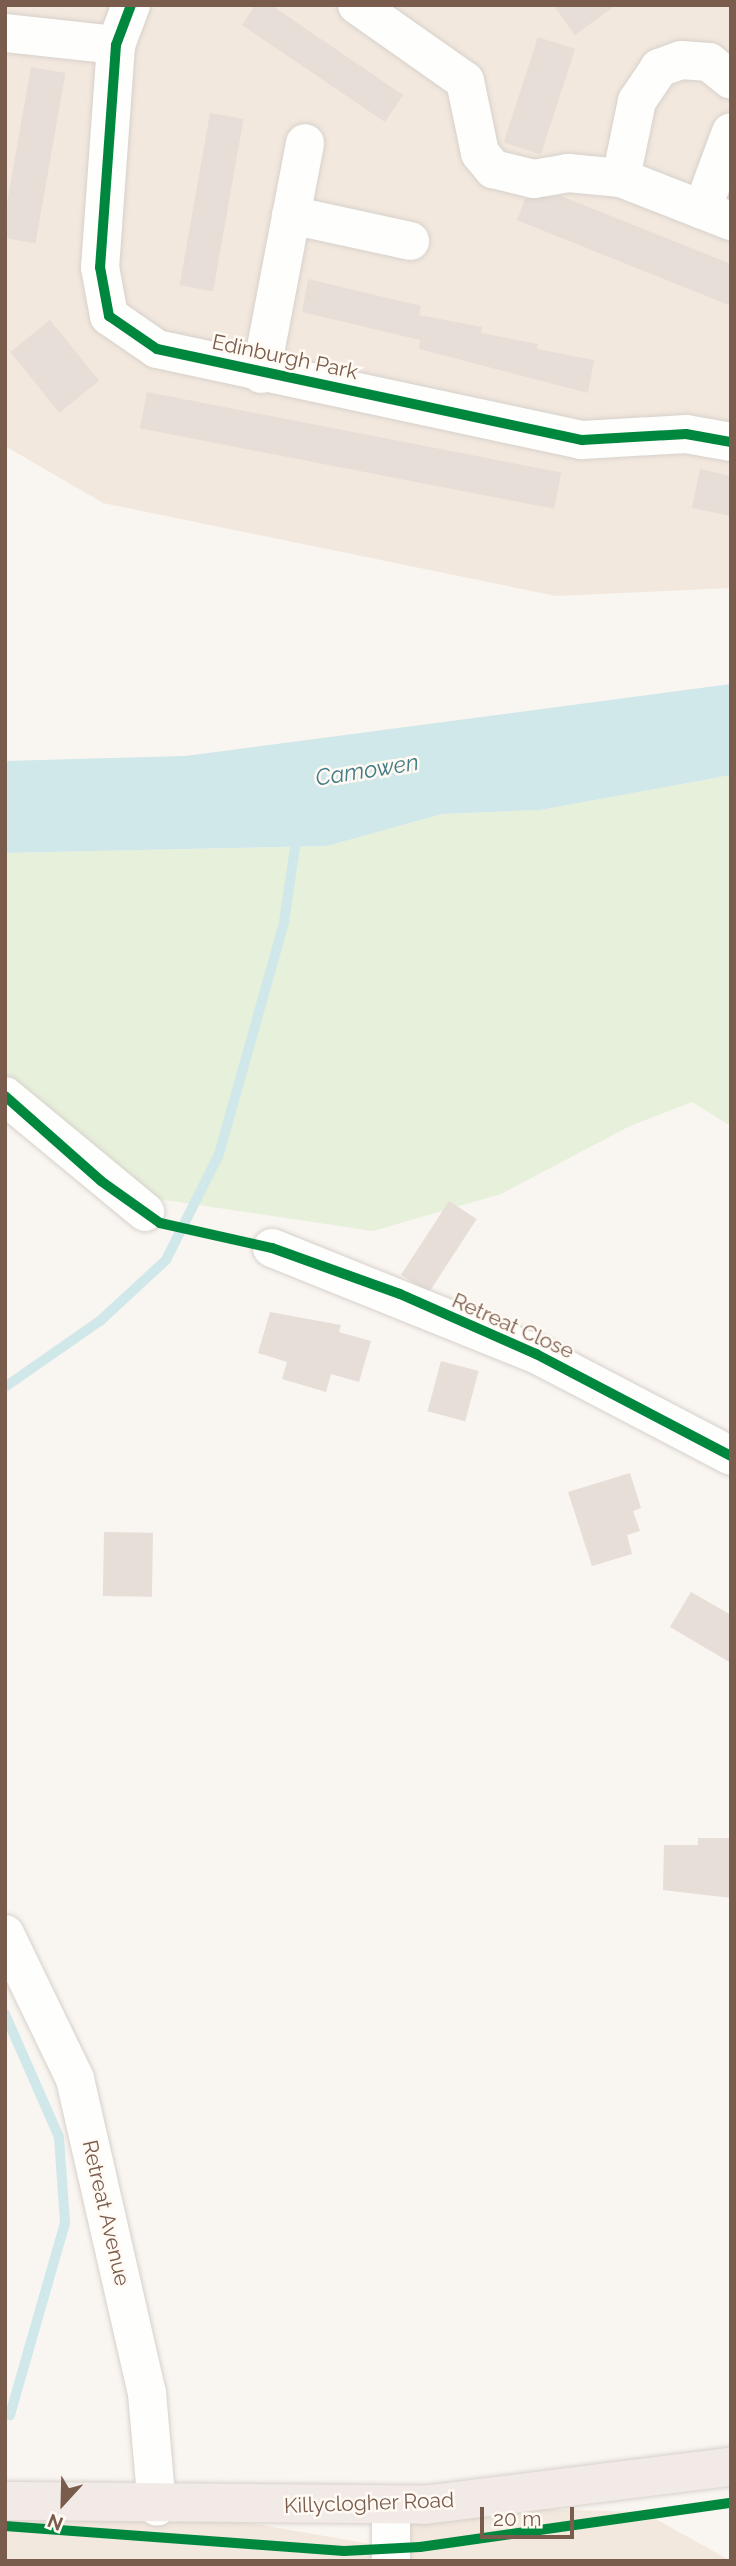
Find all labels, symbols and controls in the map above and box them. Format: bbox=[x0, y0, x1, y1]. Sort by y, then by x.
street label: Edinburgh Park bbox=[210, 329, 360, 385]
water label: Camowen bbox=[313, 748, 421, 792]
street label: Retreat Close bbox=[448, 1288, 578, 1364]
street label: Retreat Avenue bbox=[77, 2137, 135, 2289]
north arrow bbox=[28, 2468, 98, 2538]
street label: Killyclogher Road bbox=[283, 2487, 455, 2519]
scale bar bbox=[484, 2492, 578, 2536]
text: 20 m bbox=[493, 2506, 541, 2531]
text: N bbox=[44, 2510, 66, 2535]

